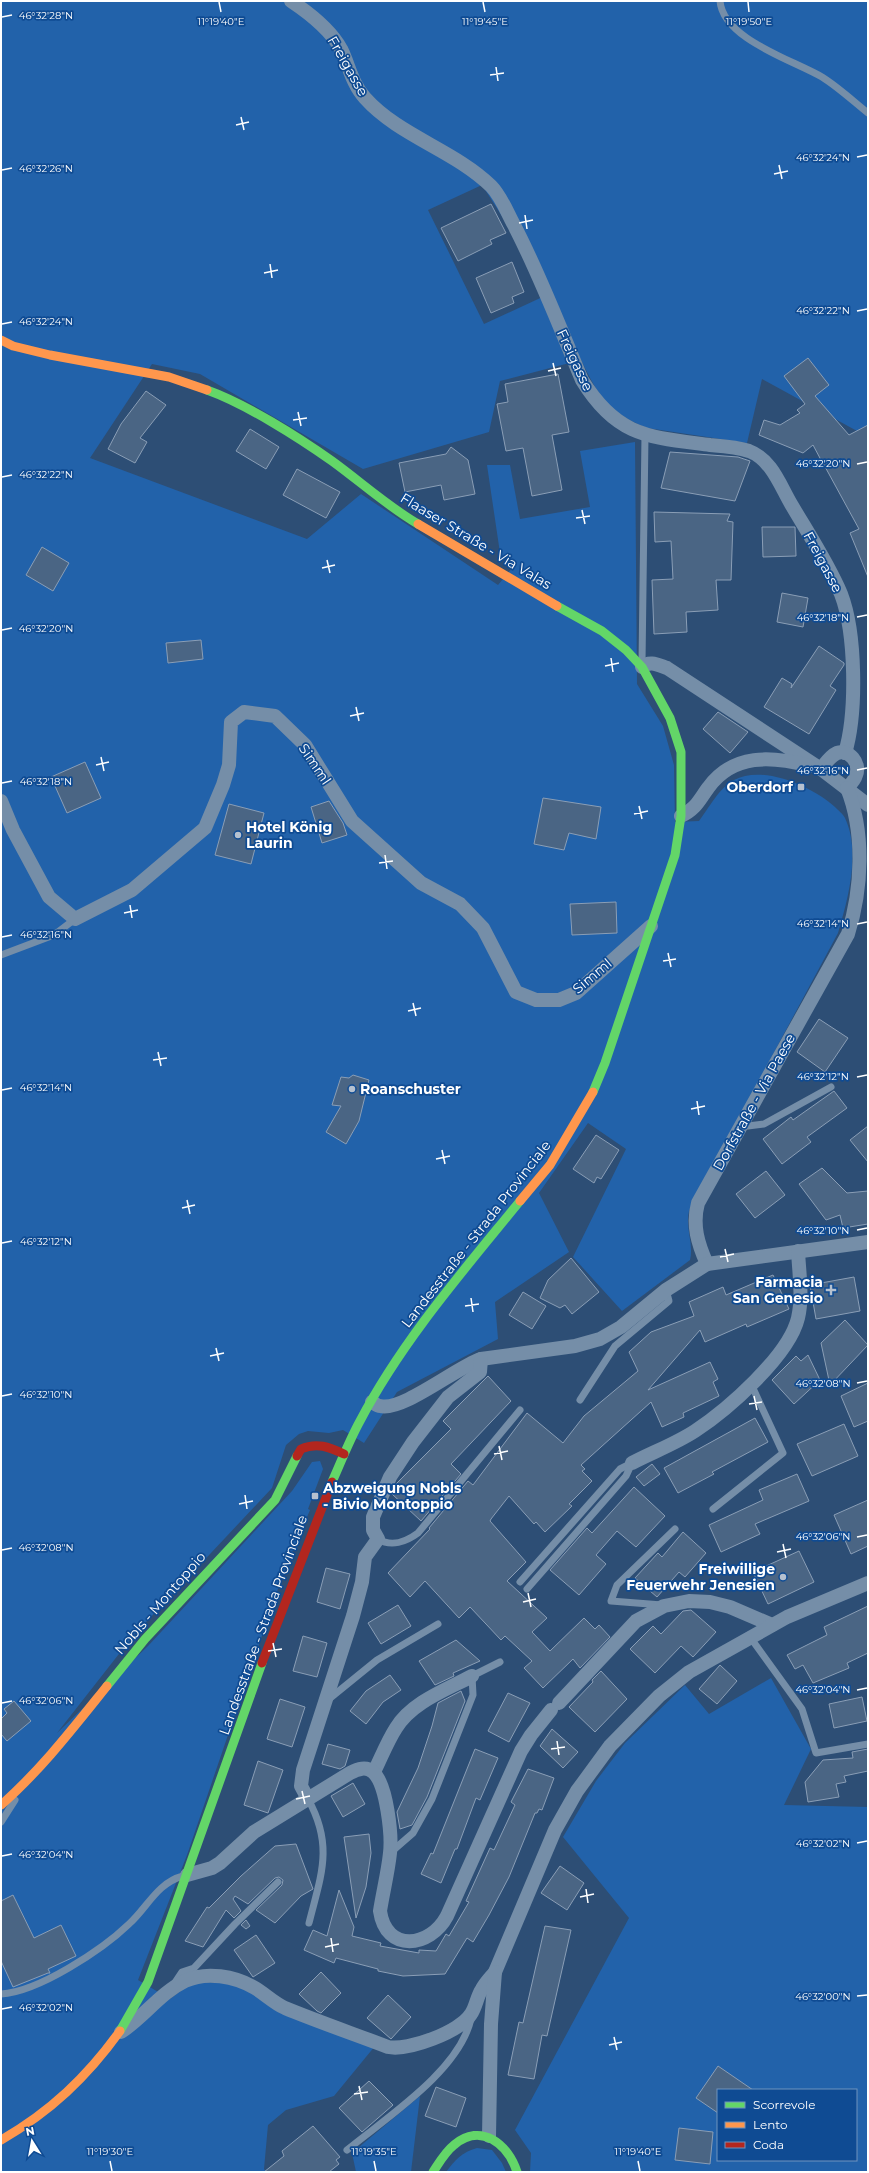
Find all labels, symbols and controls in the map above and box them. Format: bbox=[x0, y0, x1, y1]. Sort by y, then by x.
text: 46°32'28"N bbox=[19, 9, 73, 22]
text: 11°19'40"E bbox=[198, 15, 245, 28]
text: 11°19'45"E bbox=[462, 15, 508, 28]
text: 11°19'50"E bbox=[726, 15, 773, 28]
street label: Freigasse bbox=[324, 33, 372, 99]
text: 46°32'24"N bbox=[796, 151, 850, 164]
text: 46°32'26"N bbox=[19, 162, 73, 175]
text: 46°32'22"N bbox=[796, 304, 850, 317]
text: 46°32'24"N bbox=[19, 315, 73, 328]
street label: Freigasse bbox=[553, 326, 597, 394]
text: 46°32'20"N bbox=[796, 457, 850, 470]
text: 46°32'22"N bbox=[19, 468, 73, 481]
street label: Flaaser Straße - Via Valas bbox=[397, 489, 555, 593]
street label: Freigasse bbox=[799, 528, 847, 596]
text: 46°32'18"N bbox=[797, 611, 849, 624]
text: 46°32'20"N bbox=[19, 622, 73, 635]
street label: Simml bbox=[295, 740, 335, 788]
text: 46°32'16"N bbox=[797, 764, 849, 777]
text: 46°32'18"N bbox=[20, 775, 72, 788]
place label: Oberdorf bbox=[726, 778, 794, 796]
marker: Oberdorf bbox=[796, 782, 806, 792]
place label: Hotel König Laurin bbox=[246, 818, 332, 852]
marker: Hotel König Laurin bbox=[233, 830, 243, 840]
text: 46°32'14"N bbox=[797, 917, 849, 930]
text: 46°32'16"N bbox=[20, 928, 72, 941]
street label: Simml bbox=[569, 954, 615, 998]
street label: Dorfstraße - Via Paese bbox=[709, 1030, 799, 1174]
text: 46°32'12"N bbox=[797, 1070, 849, 1083]
place label: Roanschuster bbox=[360, 1080, 461, 1098]
text: 46°32'14"N bbox=[20, 1081, 72, 1094]
marker: Roanschuster bbox=[347, 1084, 357, 1094]
street label: Landesstraße - Strada Provinciale bbox=[397, 1137, 555, 1331]
text: 46°32'10"N bbox=[797, 1224, 849, 1237]
text: 46°32'12"N bbox=[20, 1235, 72, 1248]
place label: Farmacia San Genesio bbox=[733, 1273, 823, 1307]
marker: Farmacia San Genesio bbox=[826, 1285, 836, 1295]
text: 46°32'08"N bbox=[795, 1377, 851, 1390]
text: 46°32'10"N bbox=[20, 1388, 72, 1401]
place label: Abzweigung Nobls - Bivio Montoppio bbox=[322, 1479, 462, 1513]
marker: Abzweigung Nobls - Bivio Montoppio bbox=[310, 1491, 320, 1501]
street label: Landesstraße - Strada Provinciale bbox=[215, 1513, 311, 1737]
text: 46°32'06"N bbox=[796, 1530, 850, 1543]
text: 46°32'08"N bbox=[18, 1541, 74, 1554]
street label: Nobls - Montoppio bbox=[110, 1548, 210, 1658]
place label: Freiwillige Feuerwehr Jenesien bbox=[626, 1560, 775, 1594]
marker: Freiwillige Feuerwehr Jenesien bbox=[778, 1572, 788, 1582]
text: 46°32'04"N bbox=[796, 1683, 851, 1696]
text: 46°32'06"N bbox=[19, 1694, 73, 1707]
text: 46°32'02"N bbox=[796, 1837, 850, 1850]
text: 46°32'04"N bbox=[19, 1848, 74, 1861]
text: 46°32'00"N bbox=[795, 1990, 851, 2003]
text: 46°32'02"N bbox=[19, 2001, 73, 2014]
legend bbox=[717, 2089, 857, 2161]
text: Scorrevole bbox=[753, 2097, 815, 2112]
text: Lento bbox=[753, 2117, 788, 2132]
north arrow bbox=[12, 2121, 52, 2161]
text: N bbox=[24, 2123, 36, 2139]
text: Coda bbox=[753, 2137, 784, 2152]
text: 11°19'30"E bbox=[87, 2145, 134, 2158]
text: 11°19'35"E bbox=[351, 2145, 397, 2158]
text: 11°19'40"E bbox=[615, 2145, 662, 2158]

